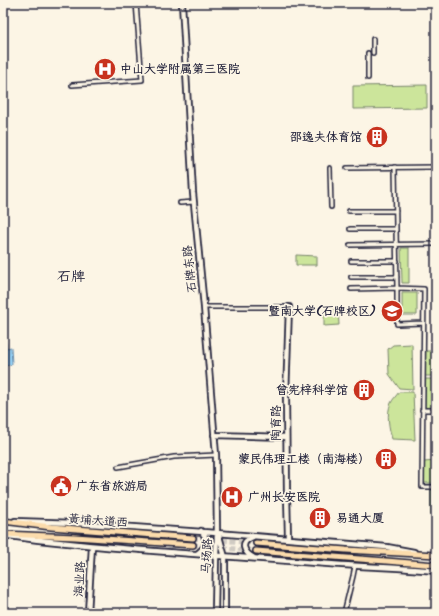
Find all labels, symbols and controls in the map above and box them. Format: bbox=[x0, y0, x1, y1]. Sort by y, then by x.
hospital icon: 中山大学附属第三医院 bbox=[92, 56, 118, 82]
place label: 中山大学附属第三医院 bbox=[120, 60, 240, 79]
building icon: 邵逸夫体育馆 bbox=[364, 124, 390, 150]
place label: 邵逸夫体育馆 bbox=[290, 128, 362, 147]
street label: 石牌东路 bbox=[178, 244, 202, 294]
district label: 石牌 bbox=[57, 266, 86, 288]
school or university icon: 暨南大学(石牌校区) bbox=[379, 298, 405, 324]
place label: 暨南大学(石牌校区) bbox=[268, 302, 376, 321]
building icon: 曾宪梓科学馆 bbox=[351, 377, 377, 403]
place label: 曾宪梓科学馆 bbox=[276, 381, 348, 400]
street label: 陶育路 bbox=[267, 405, 286, 441]
building icon: 蒙民伟理工楼（南海楼） bbox=[373, 446, 399, 472]
place label: 蒙民伟理工楼（南海楼） bbox=[238, 450, 370, 469]
public building icon: 广东省旅游局 bbox=[48, 473, 74, 499]
place label: 广东省旅游局 bbox=[76, 477, 148, 496]
hospital icon: 广州长安医院 bbox=[219, 484, 245, 510]
place label: 广州长安医院 bbox=[248, 488, 320, 507]
building icon: 易通大厦 bbox=[307, 505, 333, 531]
street label: 黄埔大道西 bbox=[67, 509, 129, 533]
place label: 易通大厦 bbox=[336, 509, 384, 528]
street label: 马场路 bbox=[197, 538, 217, 574]
street label: 海业路 bbox=[70, 561, 90, 597]

